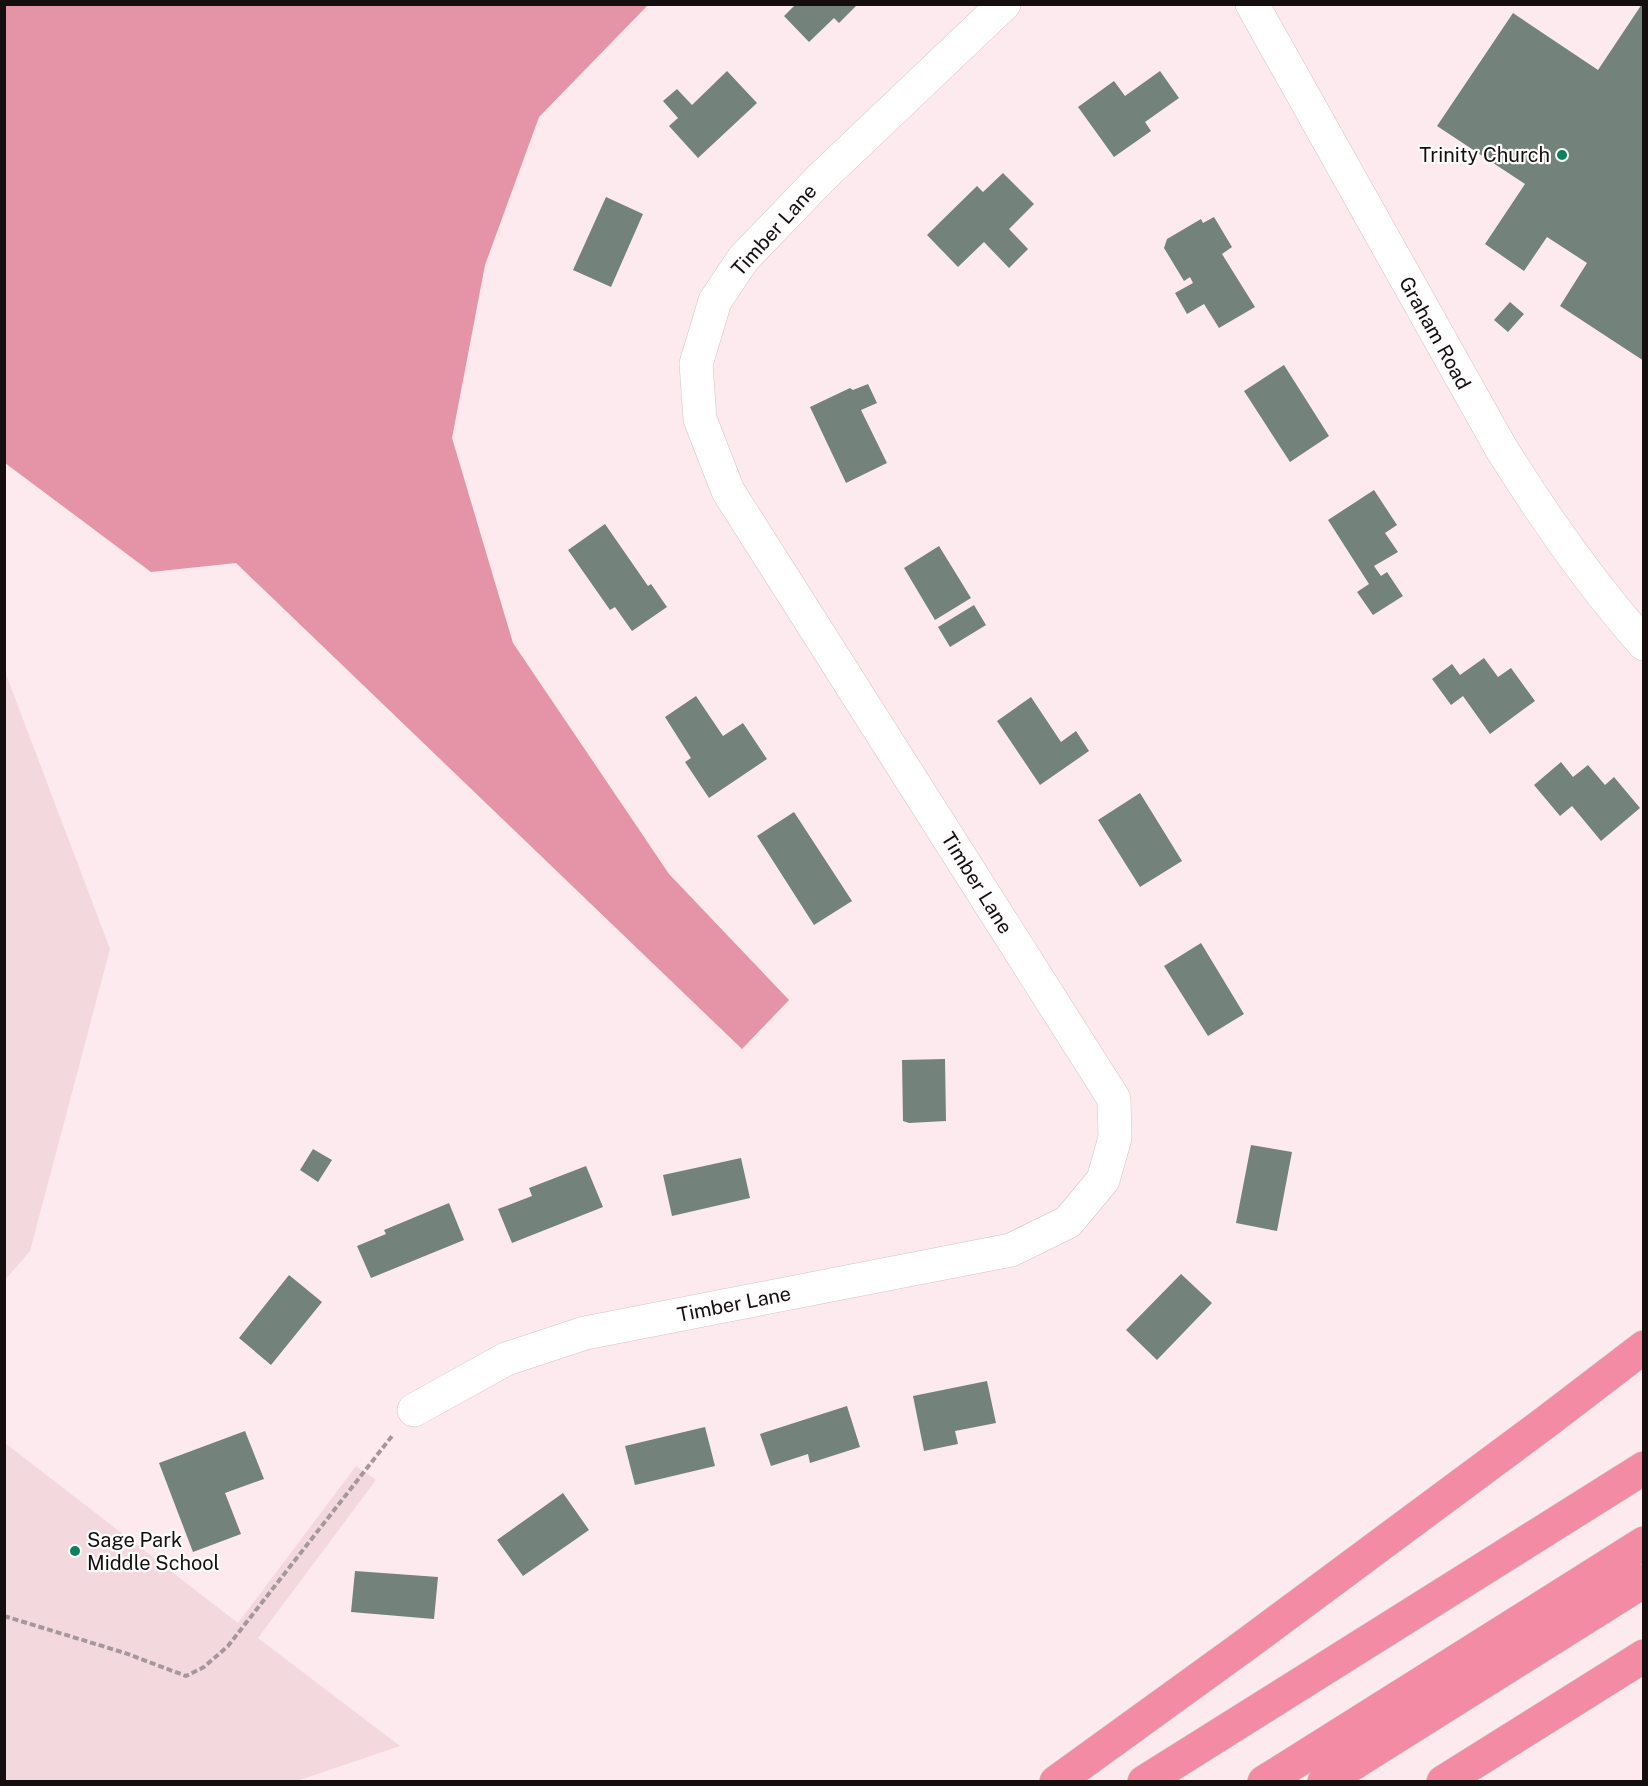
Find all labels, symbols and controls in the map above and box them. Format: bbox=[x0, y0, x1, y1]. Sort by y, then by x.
place label: Trinity Church bbox=[1419, 143, 1550, 167]
marker: Trinity Church bbox=[1555, 148, 1569, 162]
street label: Timber Lane bbox=[726, 179, 822, 281]
street label: Graham Road bbox=[1394, 272, 1476, 394]
street label: Timber Lane bbox=[936, 828, 1018, 938]
street label: Timber Lane bbox=[675, 1281, 793, 1327]
place label: Sage Park Middle School bbox=[87, 1528, 220, 1575]
marker: Sage Park Middle School bbox=[68, 1544, 82, 1558]

